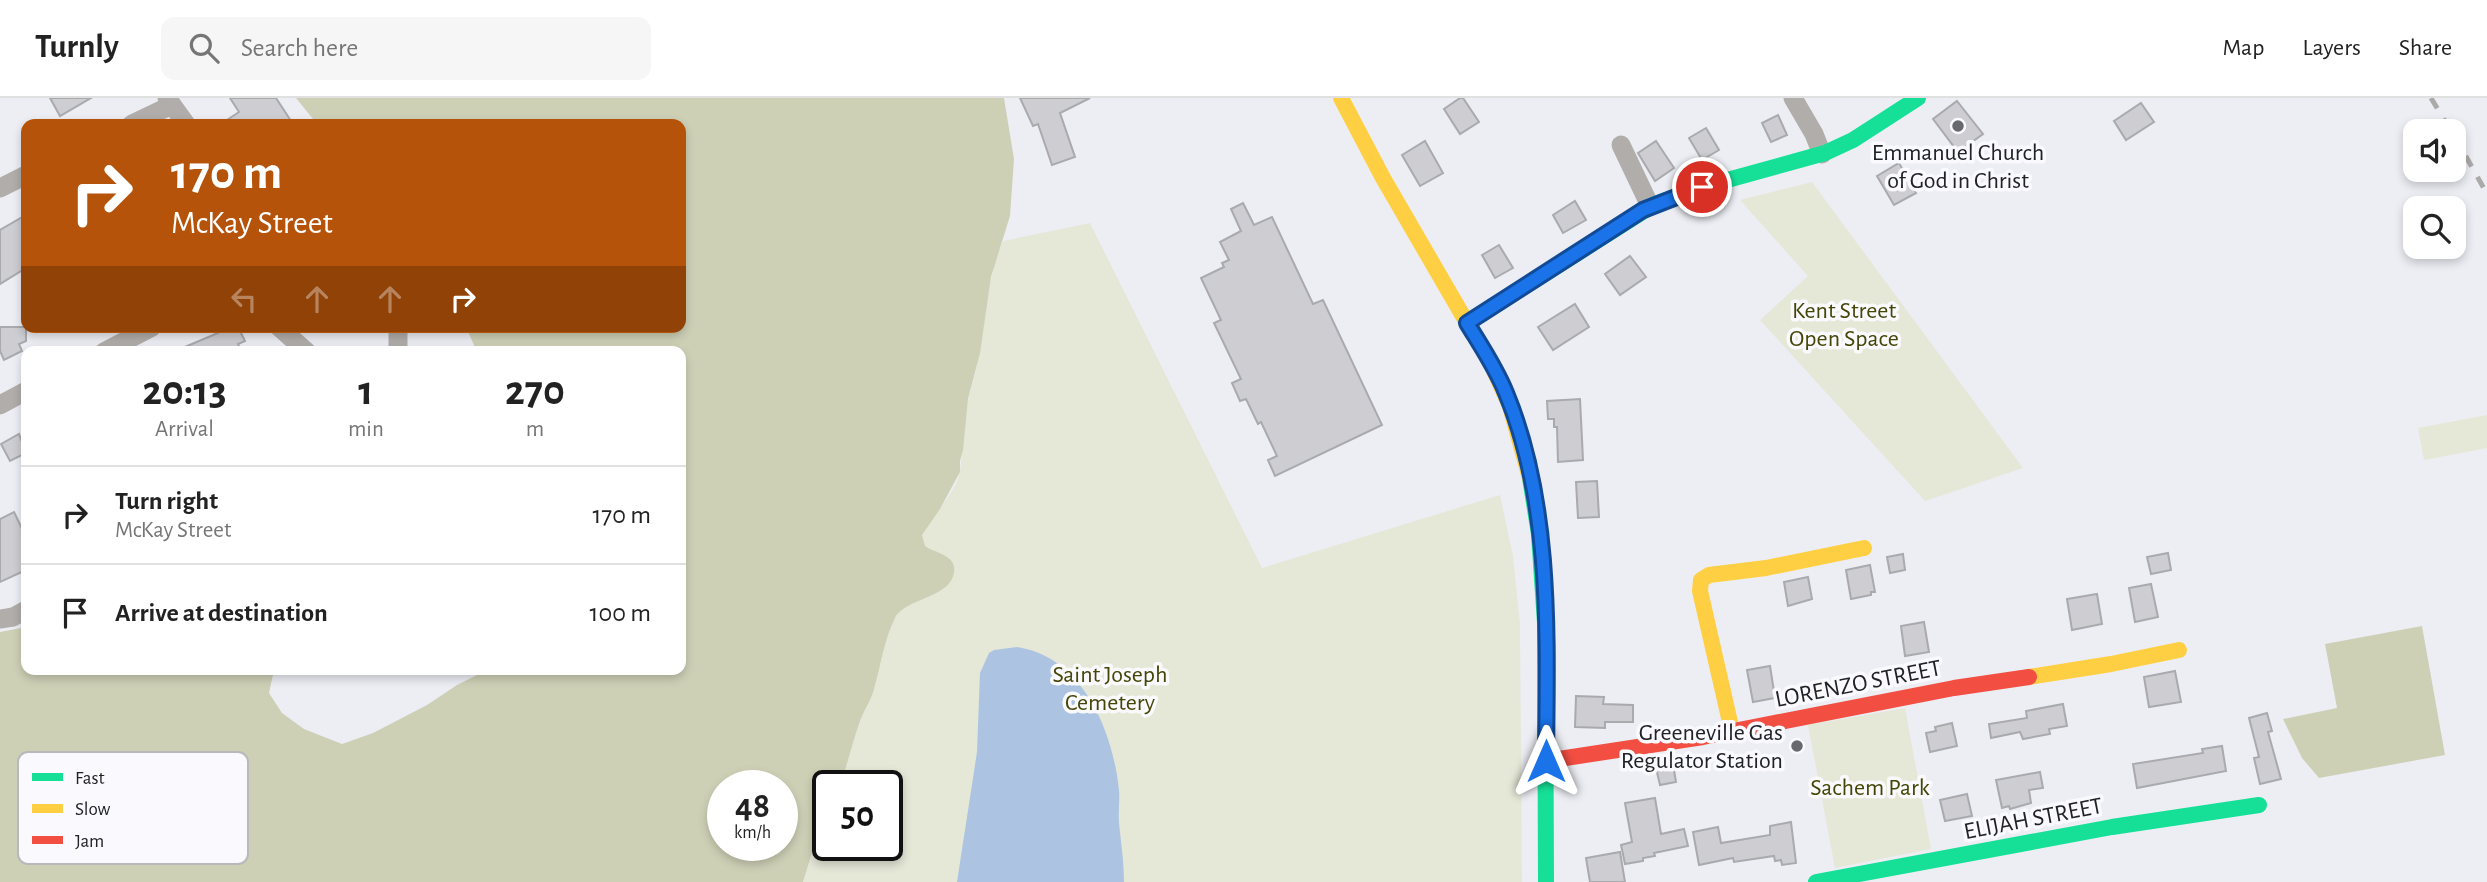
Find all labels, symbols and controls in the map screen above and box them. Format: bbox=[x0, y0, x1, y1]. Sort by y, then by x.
search box bbox=[161, 17, 651, 80]
icon: search bbox=[185, 29, 223, 67]
text: Turnly bbox=[35, 31, 119, 64]
text: Search here bbox=[241, 35, 358, 61]
text: Map bbox=[2222, 36, 2264, 60]
text: Layers bbox=[2302, 36, 2361, 60]
text: Share bbox=[2399, 36, 2452, 60]
marker: Emmanuel Church of God in Christ bbox=[1950, 118, 1966, 134]
map controls bbox=[2403, 119, 2466, 259]
button: sound bbox=[2403, 119, 2466, 182]
place label: Emmanuel Church of God in Christ bbox=[1872, 141, 2044, 193]
icon: right bbox=[56, 147, 147, 238]
text: 170 m bbox=[171, 149, 282, 198]
pin bbox=[1672, 157, 1732, 217]
icon: arrive bbox=[1683, 168, 1721, 206]
button: search bbox=[2403, 196, 2466, 259]
text: McKay Street bbox=[171, 207, 333, 239]
icon: left bbox=[225, 280, 263, 318]
icon: ahead bbox=[298, 280, 336, 318]
icon: ahead bbox=[371, 280, 409, 318]
icon: right bbox=[444, 280, 482, 318]
park label: Kent Street Open Space bbox=[1789, 299, 1899, 351]
text: 20:13 bbox=[142, 370, 227, 412]
text: 1 bbox=[358, 370, 373, 412]
text: 270 bbox=[505, 370, 565, 412]
text: Arrival bbox=[155, 418, 214, 441]
text: min bbox=[348, 418, 384, 441]
text: m bbox=[526, 418, 544, 441]
text: Turn right bbox=[115, 488, 218, 514]
icon: right bbox=[56, 496, 94, 534]
text: 170 m bbox=[592, 502, 651, 528]
text: McKay Street bbox=[115, 519, 231, 542]
icon: arrive bbox=[56, 594, 94, 632]
text: Arrive at destination bbox=[115, 600, 328, 626]
text: 100 m bbox=[590, 600, 651, 626]
street label: LORENZO STREET bbox=[1773, 656, 1943, 712]
park label: Saint Joseph Cemetery bbox=[1052, 663, 1168, 715]
place label: Greeneville Gas Regulator Station bbox=[1621, 721, 1783, 773]
position arrow bbox=[1509, 724, 1583, 798]
marker: Greeneville Gas Regulator Station bbox=[1789, 738, 1805, 754]
legend bbox=[18, 752, 248, 864]
text: Fast bbox=[75, 769, 105, 788]
speed limit sign: 50 bbox=[812, 770, 903, 861]
park label: Sachem Park bbox=[1810, 776, 1930, 800]
text: 48 bbox=[735, 789, 770, 824]
street label: ELIJAH STREET bbox=[1962, 794, 2105, 844]
text: Slow bbox=[75, 800, 111, 819]
text: km/h bbox=[734, 824, 771, 842]
text: Jam bbox=[75, 832, 104, 851]

